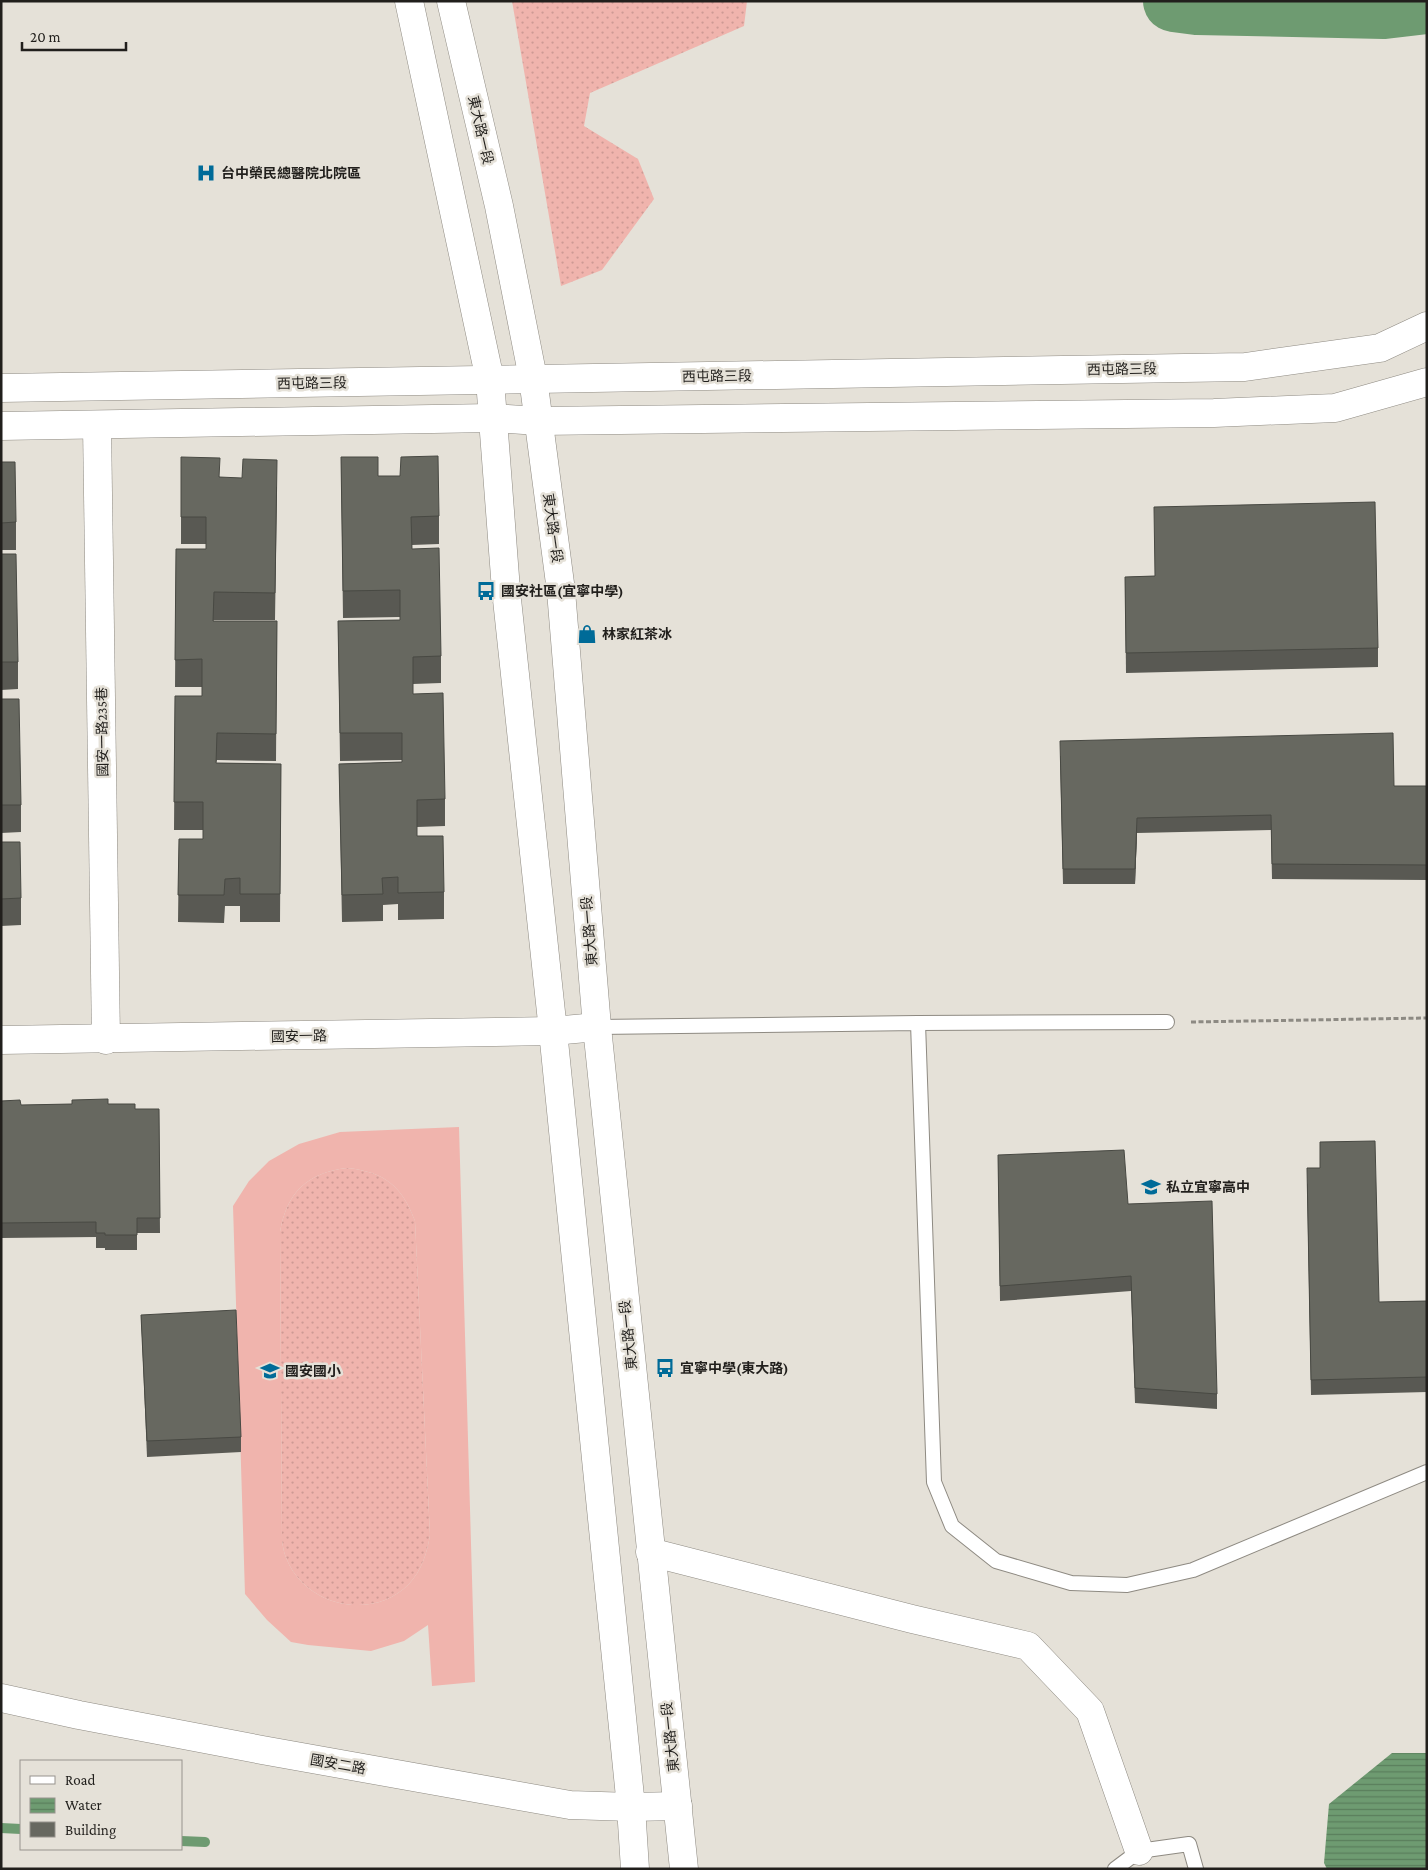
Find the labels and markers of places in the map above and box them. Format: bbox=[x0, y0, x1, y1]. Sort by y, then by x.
hospital icon: 台中榮民總醫院北院區 bbox=[195, 162, 217, 184]
place label: 台中榮民總醫院北院區 bbox=[221, 165, 361, 181]
bus stop icon: 國安社區(宜寧中學) bbox=[475, 580, 497, 602]
place label: 國安社區(宜寧中學) bbox=[501, 583, 624, 600]
shop icon: 林家紅茶冰 bbox=[576, 623, 598, 645]
place label: 林家紅茶冰 bbox=[602, 626, 672, 642]
school or university icon: 私立宜寧高中 bbox=[1140, 1176, 1162, 1198]
place label: 私立宜寧高中 bbox=[1166, 1179, 1250, 1195]
bus stop icon: 宜寧中學(東大路) bbox=[654, 1357, 676, 1379]
school or university icon: 國安國小 bbox=[259, 1360, 281, 1382]
place label: 宜寧中學(東大路) bbox=[680, 1360, 789, 1377]
place label: 國安國小 bbox=[285, 1363, 341, 1379]

